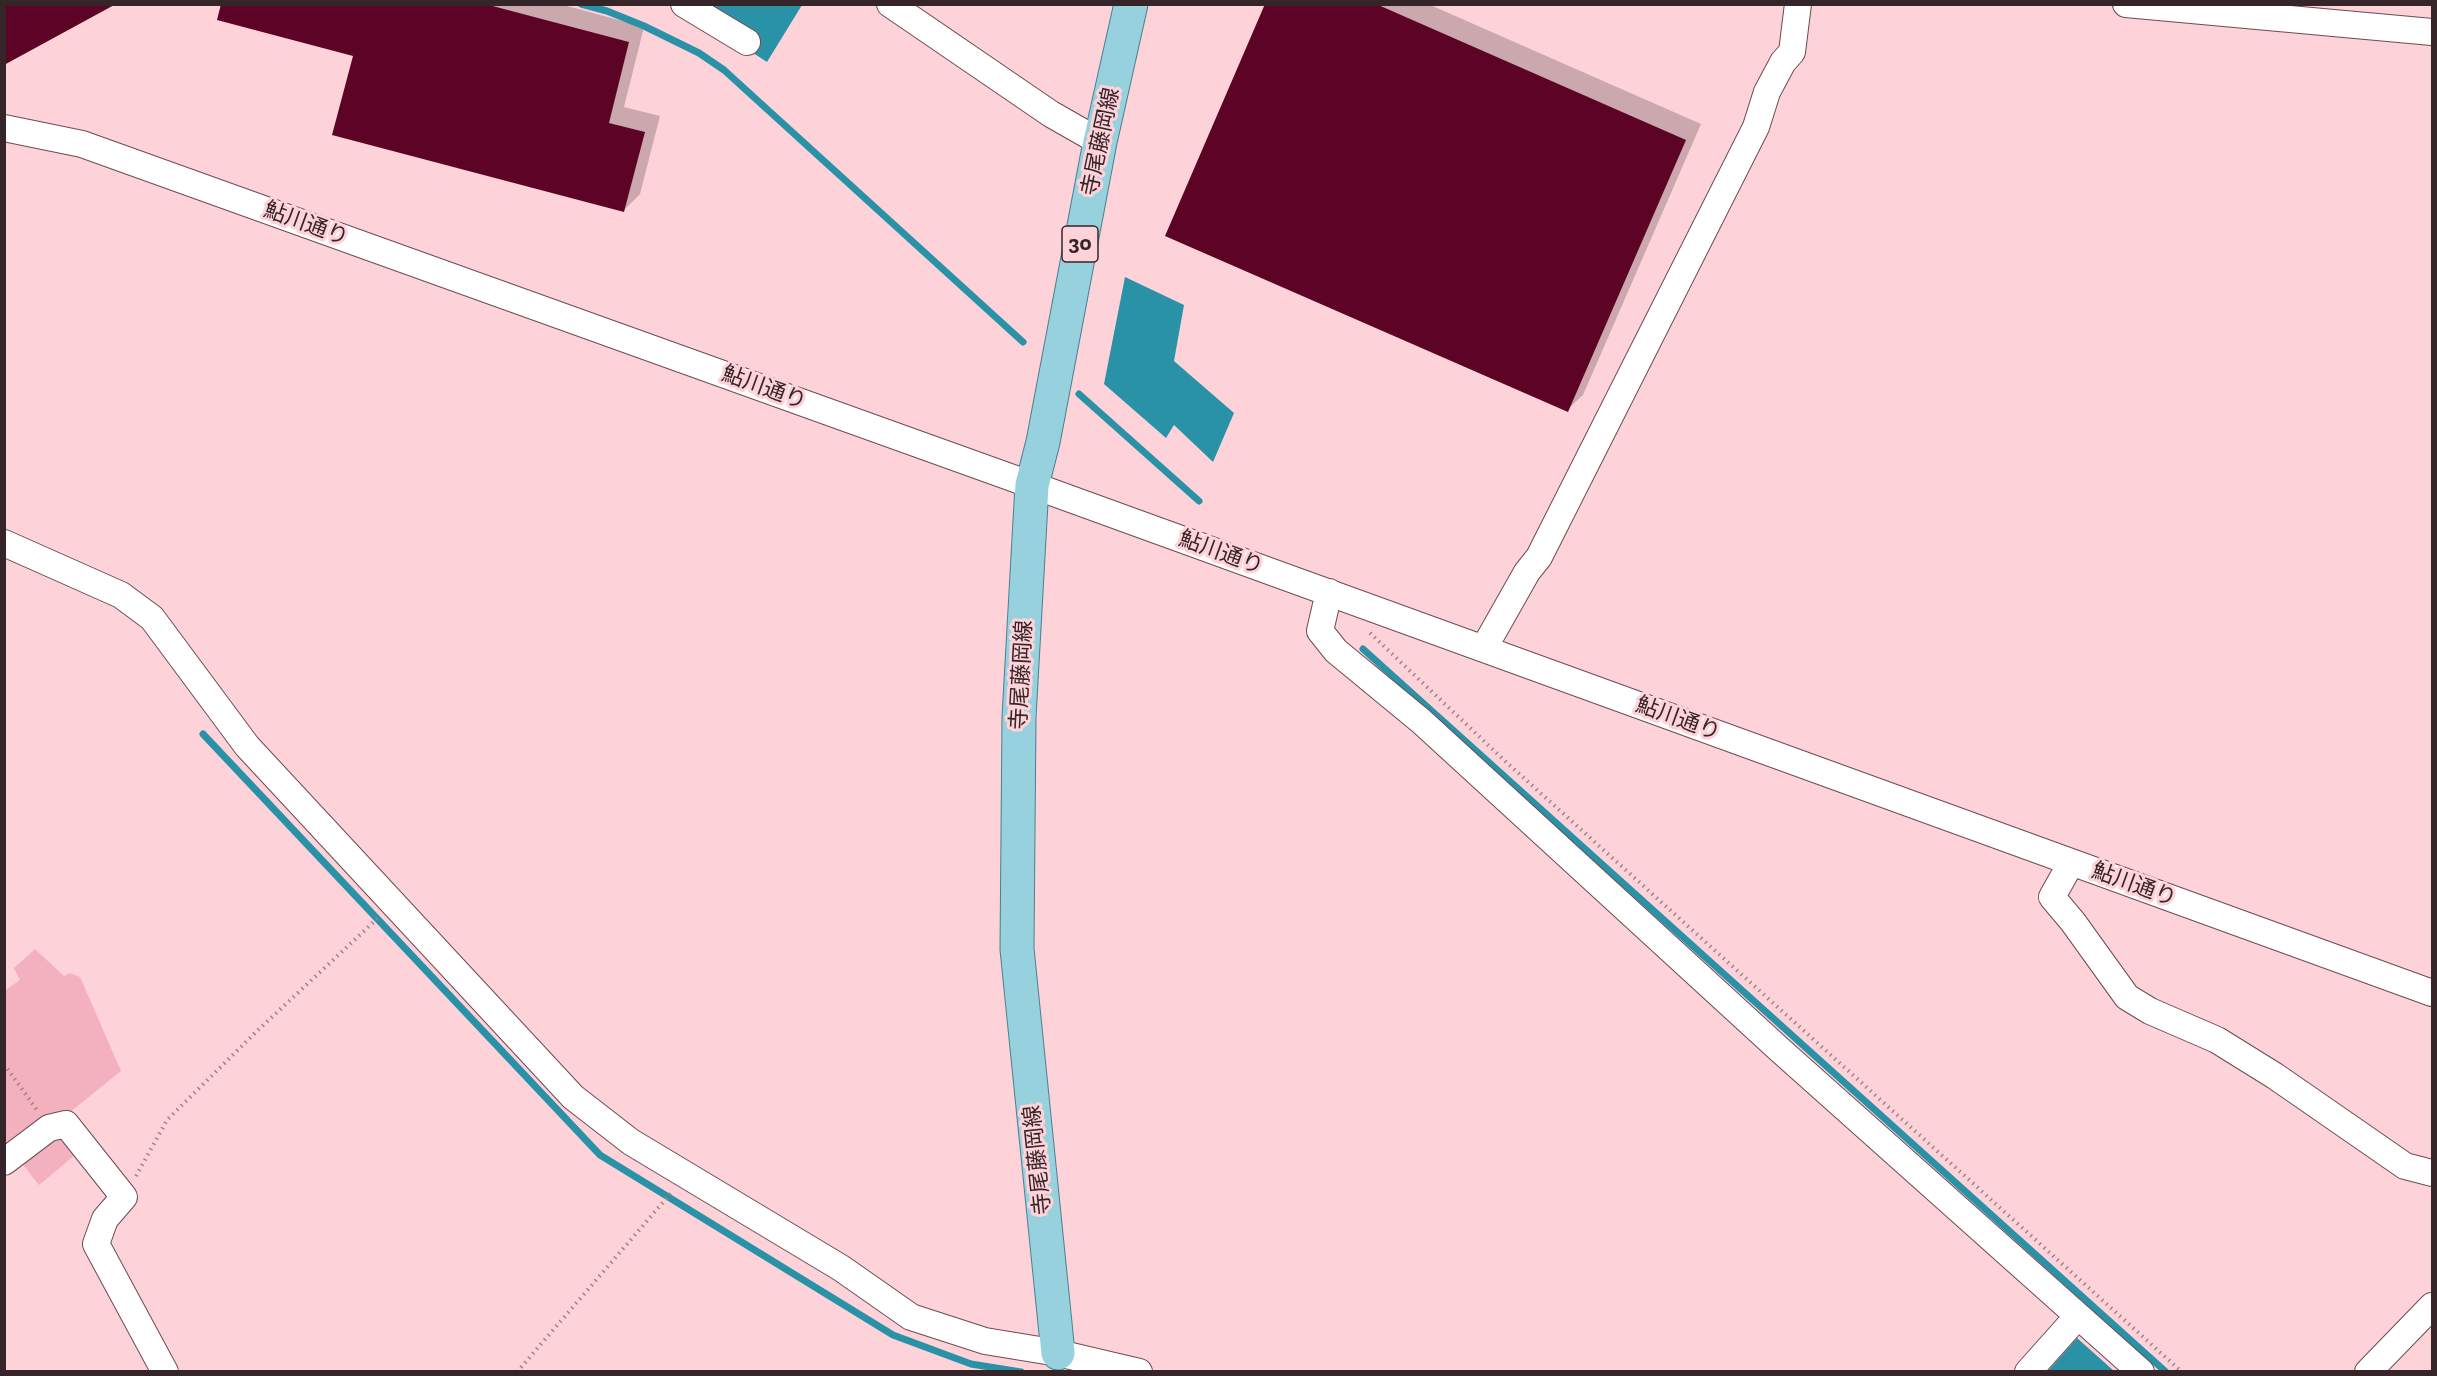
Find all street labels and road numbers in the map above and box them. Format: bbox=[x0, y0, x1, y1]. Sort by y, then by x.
street label: 寺尾藤岡線 bbox=[1077, 85, 1125, 199]
street label: 鮎川通り bbox=[260, 197, 352, 251]
road number: 30 bbox=[1062, 226, 1098, 262]
street label: 鮎川通り bbox=[718, 361, 810, 415]
street label: 鮎川通り bbox=[1175, 526, 1267, 580]
street label: 寺尾藤岡線 bbox=[1006, 619, 1038, 731]
street label: 鮎川通り bbox=[1632, 692, 1724, 746]
street label: 鮎川通り bbox=[2088, 858, 2180, 912]
street label: 寺尾藤岡線 bbox=[1019, 1104, 1057, 1216]

